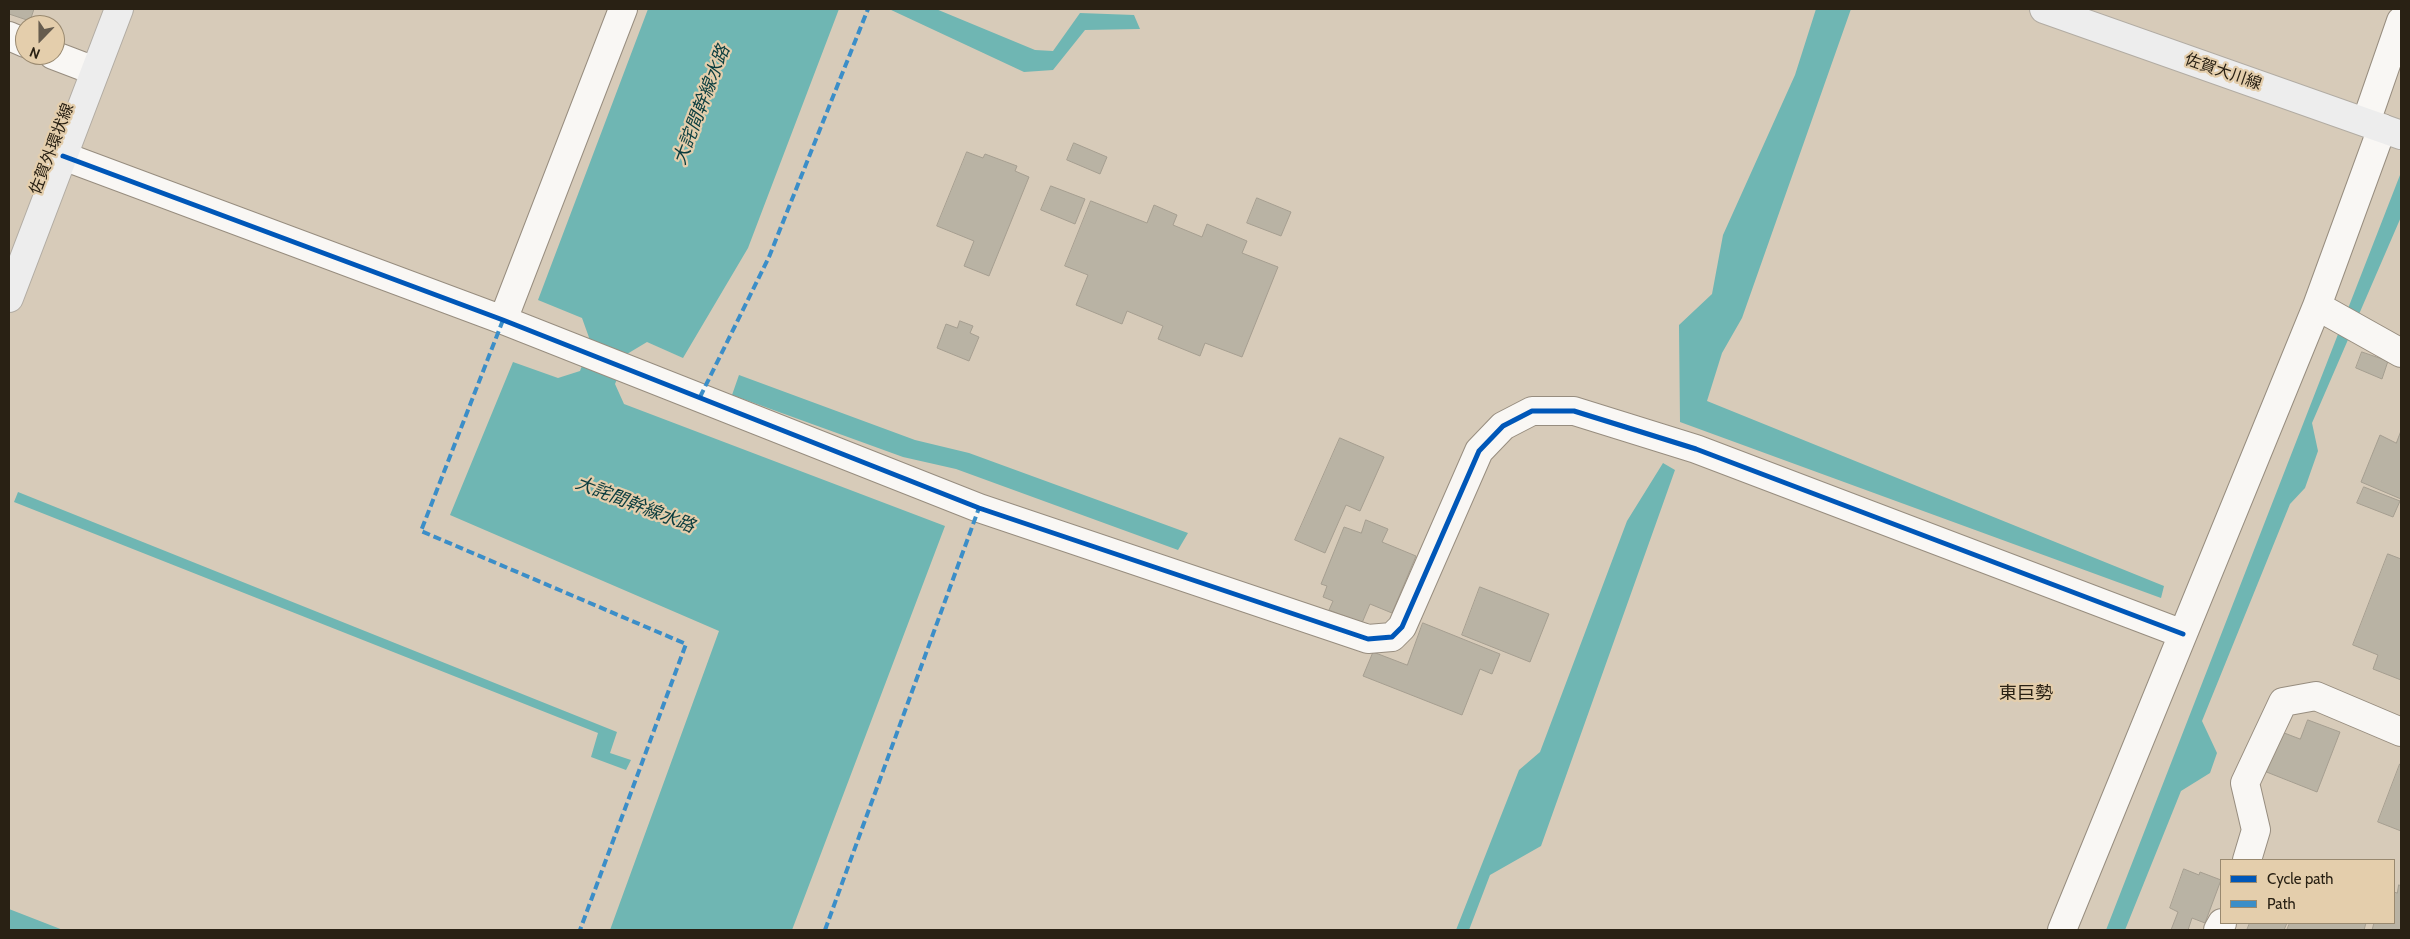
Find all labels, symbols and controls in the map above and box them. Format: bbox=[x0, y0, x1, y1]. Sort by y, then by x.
north arrow bbox=[15, 15, 65, 65]
water label: 大詫間幹線水路 bbox=[669, 42, 735, 168]
text: N bbox=[27, 43, 43, 63]
street label: 佐賀大川線 bbox=[2182, 50, 2264, 94]
street label: 佐賀外環状線 bbox=[26, 101, 78, 197]
water label: 大詫間幹線水路 bbox=[572, 472, 698, 538]
district label: 東巨勢 bbox=[1999, 683, 2053, 705]
legend bbox=[2220, 859, 2395, 924]
text: Cycle path bbox=[2267, 870, 2333, 888]
text: Path bbox=[2267, 895, 2296, 913]

